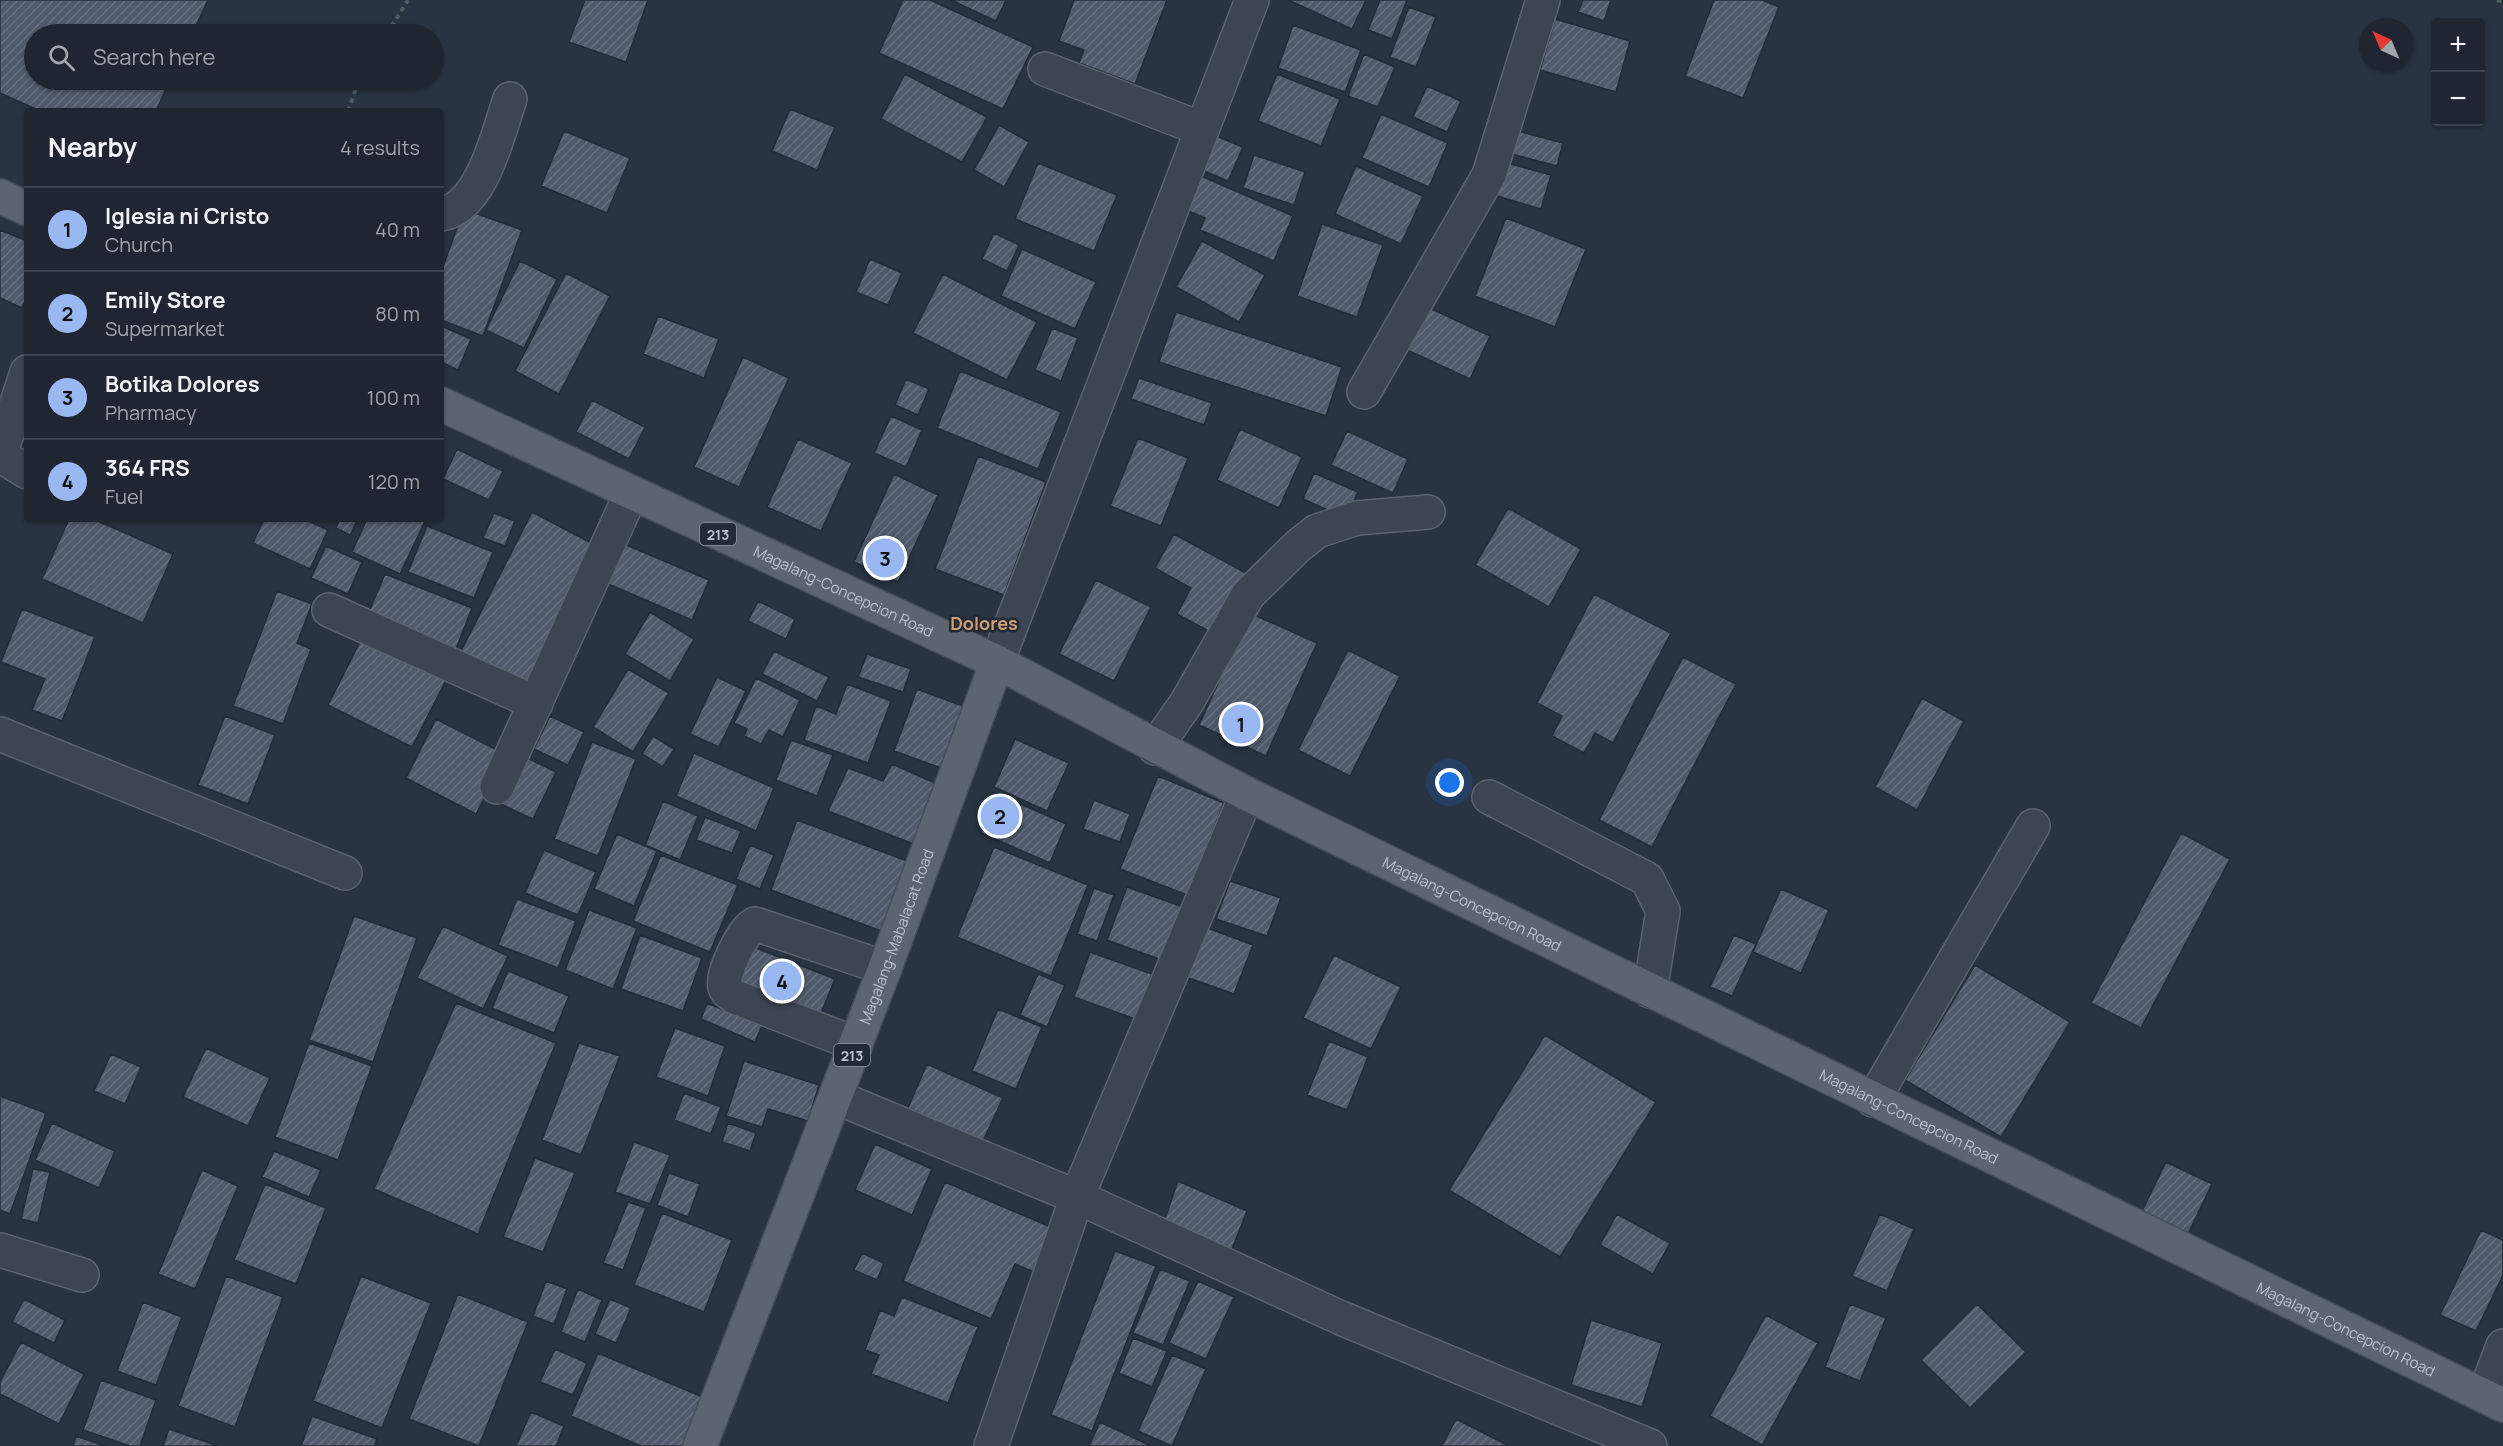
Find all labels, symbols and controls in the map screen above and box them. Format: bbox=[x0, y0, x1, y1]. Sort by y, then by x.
north arrow bbox=[2359, 18, 2413, 72]
map controls bbox=[2431, 18, 2485, 126]
button: + bbox=[2431, 18, 2485, 72]
search box bbox=[24, 24, 444, 90]
icon: search bbox=[45, 41, 78, 74]
text: Search here bbox=[93, 42, 215, 72]
button: − bbox=[2431, 72, 2485, 126]
text: Nearby bbox=[48, 129, 137, 165]
text: 4 results bbox=[340, 134, 420, 161]
text: Iglesia ni Cristo bbox=[105, 201, 269, 231]
text: 1 bbox=[63, 216, 72, 243]
text: 40 m bbox=[375, 216, 420, 243]
text: Church bbox=[105, 231, 173, 258]
text: Emily Store bbox=[105, 285, 225, 315]
text: 2 bbox=[62, 300, 73, 327]
text: 80 m bbox=[375, 300, 420, 327]
text: Supermarket bbox=[105, 315, 225, 342]
text: Botika Dolores bbox=[105, 369, 260, 399]
text: 3 bbox=[62, 384, 73, 411]
text: 100 m bbox=[367, 384, 420, 411]
text: Pharmacy bbox=[105, 399, 197, 426]
text: 364 FRS bbox=[105, 453, 190, 483]
text: 4 bbox=[61, 468, 74, 495]
text: 120 m bbox=[368, 468, 420, 495]
text: Fuel bbox=[105, 483, 143, 510]
road number: 213 bbox=[700, 523, 736, 545]
pin: 3 bbox=[866, 536, 904, 580]
street label: Magalang-Concepcion Road bbox=[750, 540, 937, 642]
district label: Dolores bbox=[950, 611, 1018, 635]
pin: 1 bbox=[1222, 702, 1260, 746]
your location bbox=[1435, 768, 1464, 797]
pin: 2 bbox=[980, 794, 1020, 838]
street label: Magalang-Mabalacat Road bbox=[854, 846, 938, 1027]
street label: Magalang-Concepcion Road bbox=[1379, 851, 1565, 956]
pin: 4 bbox=[762, 958, 802, 1004]
road number: 213 bbox=[834, 1044, 870, 1066]
street label: Magalang-Concepcion Road bbox=[1816, 1064, 2002, 1168]
street label: Magalang-Concepcion Road bbox=[2253, 1276, 2439, 1381]

